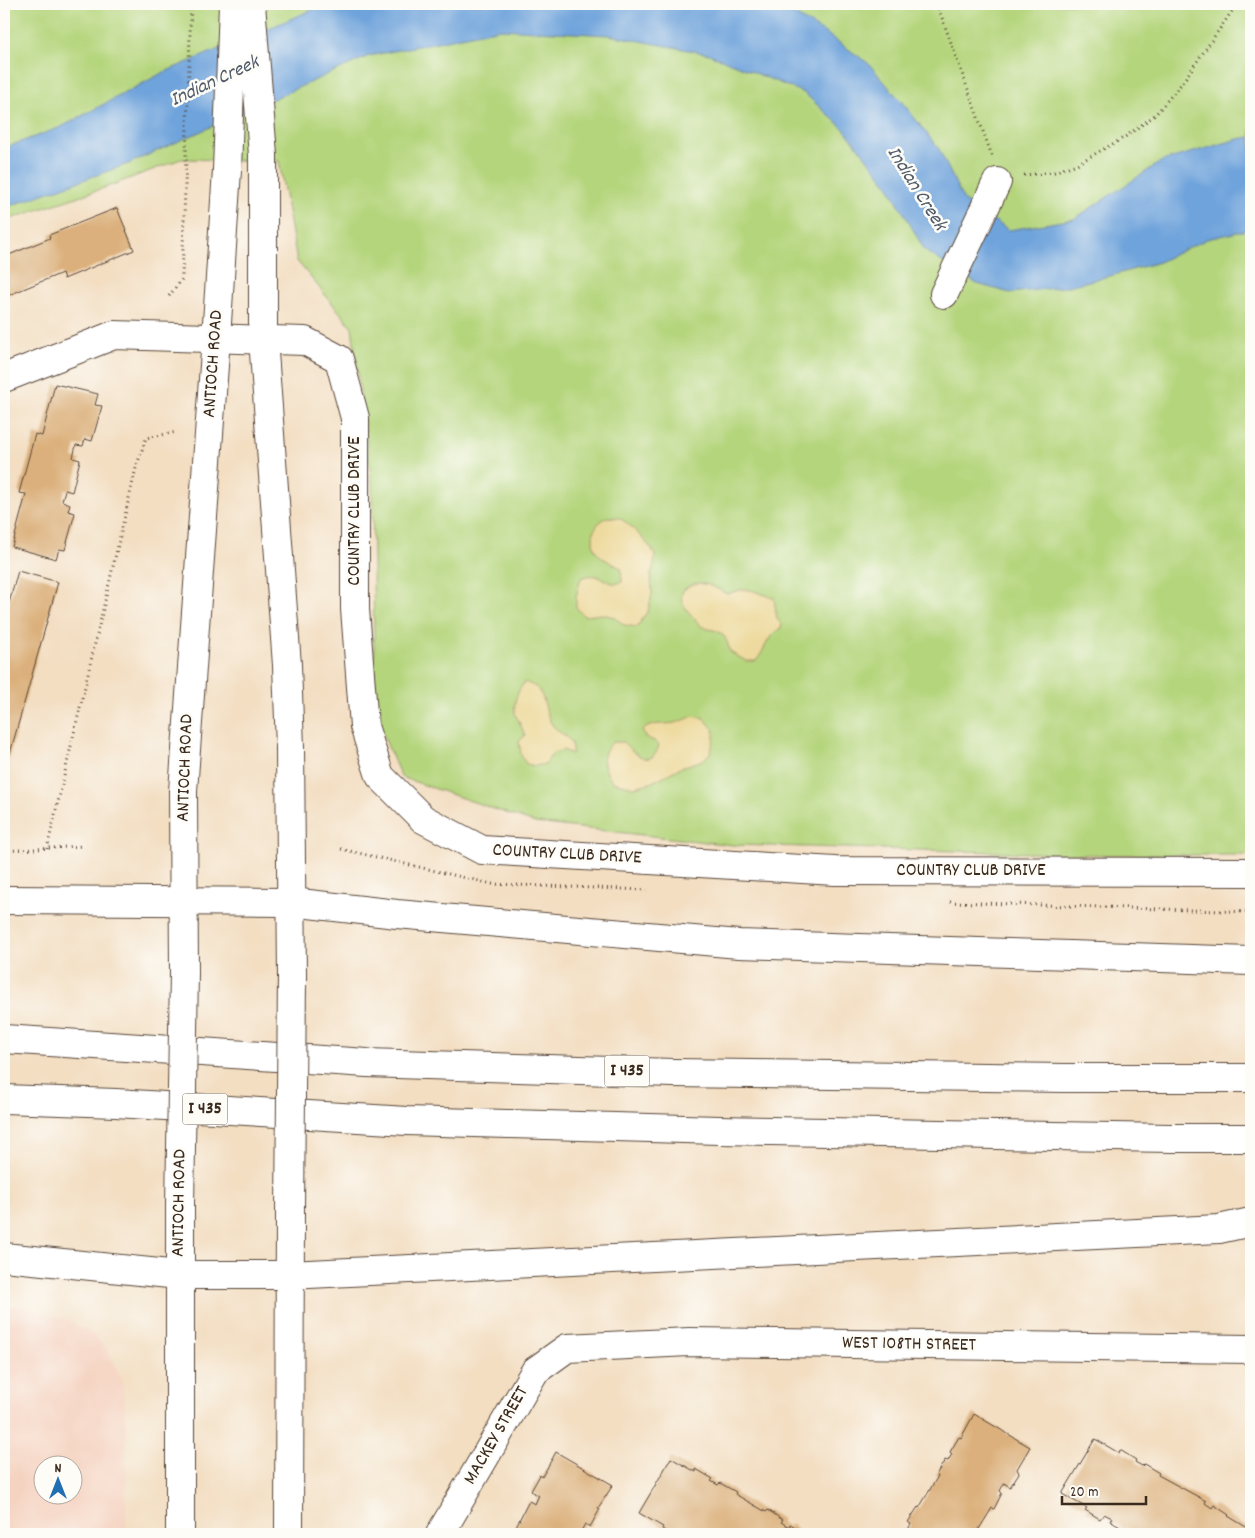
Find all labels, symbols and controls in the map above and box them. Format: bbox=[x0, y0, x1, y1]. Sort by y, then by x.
water label: Indian Creek bbox=[166, 49, 265, 115]
water label: Indian Creek bbox=[879, 141, 954, 238]
street label: ANTIOCH ROAD bbox=[197, 309, 231, 419]
street label: COUNTRY CLUB DRIVE bbox=[342, 436, 369, 586]
street label: ANTIOCH ROAD bbox=[171, 713, 201, 822]
street label: COUNTRY CLUB DRIVE bbox=[492, 838, 643, 872]
street label: COUNTRY CLUB DRIVE bbox=[896, 858, 1046, 885]
road number: I 435 bbox=[604, 1056, 650, 1086]
road number: I 435 bbox=[182, 1094, 228, 1124]
street label: ANTIOCH ROAD bbox=[166, 1149, 194, 1257]
street label: WEST 108TH STREET bbox=[842, 1330, 977, 1360]
street label: MACKEY STREET bbox=[458, 1381, 536, 1490]
north arrow bbox=[32, 1456, 82, 1506]
text: N bbox=[55, 1459, 62, 1479]
scale bar bbox=[1062, 1473, 1146, 1505]
text: 20 m bbox=[1070, 1482, 1098, 1504]

